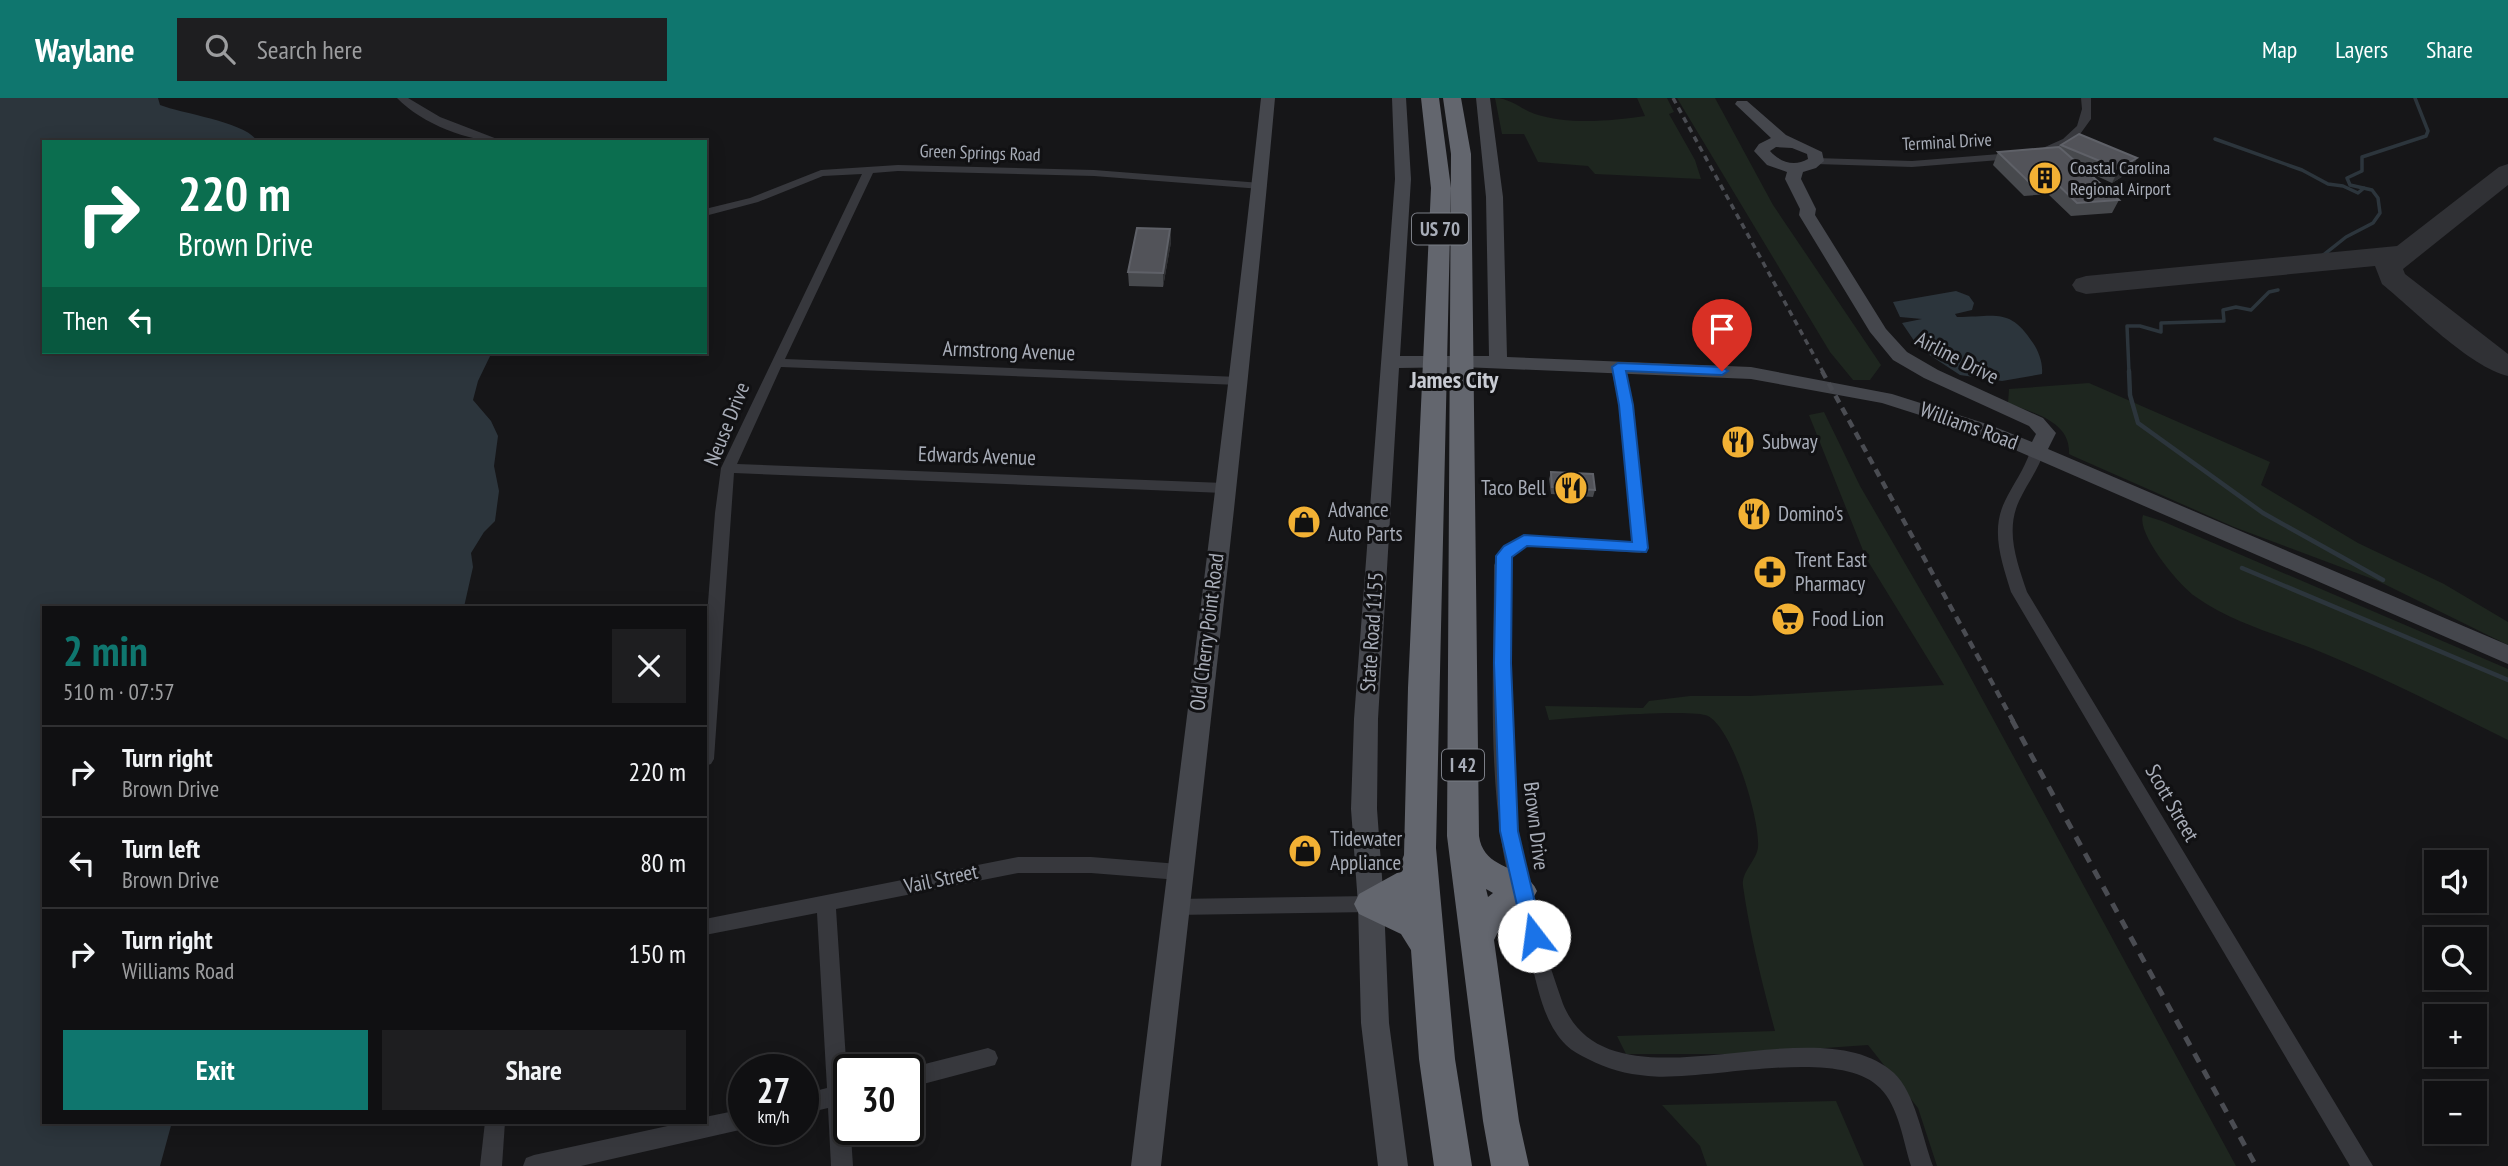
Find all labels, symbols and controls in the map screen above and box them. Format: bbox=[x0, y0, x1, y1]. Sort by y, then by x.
search box bbox=[177, 18, 667, 81]
text: Waylane bbox=[35, 28, 135, 71]
icon: search bbox=[201, 30, 239, 68]
text: Search here bbox=[257, 33, 362, 66]
text: Map bbox=[2262, 34, 2297, 65]
text: Layers bbox=[2335, 34, 2388, 65]
text: Share bbox=[2426, 34, 2473, 65]
street label: Terminal Drive bbox=[1901, 128, 1993, 155]
street label: Green Springs Road bbox=[919, 139, 1041, 166]
place label: Coastal Carolina Regional Airport bbox=[2070, 156, 2171, 200]
building icon: Coastal Carolina Regional Airport bbox=[2026, 159, 2064, 197]
text: 220 m bbox=[178, 161, 291, 225]
icon: right bbox=[63, 168, 154, 259]
road number: US 70 bbox=[1412, 214, 1468, 244]
text: Brown Drive bbox=[178, 223, 313, 265]
pin bbox=[1692, 299, 1752, 371]
icon: left bbox=[122, 301, 160, 339]
text: Then bbox=[63, 304, 108, 337]
icon: arrive bbox=[1703, 310, 1741, 348]
street label: Airline Drive bbox=[1911, 325, 2004, 390]
street label: Armstrong Avenue bbox=[942, 335, 1076, 366]
district label: James City bbox=[1409, 364, 1499, 395]
street label: Neuse Drive bbox=[698, 378, 755, 469]
street label: Williams Road bbox=[1916, 395, 2022, 456]
restaurant icon: Subway bbox=[1719, 423, 1757, 461]
place label: Subway bbox=[1762, 428, 1818, 455]
street label: Edwards Avenue bbox=[918, 440, 1036, 471]
restaurant icon: Taco Bell bbox=[1552, 469, 1590, 507]
place label: Taco Bell bbox=[1481, 474, 1546, 501]
restaurant icon: Domino's bbox=[1735, 495, 1773, 533]
place label: Advance Auto Parts bbox=[1328, 496, 1403, 547]
place label: Domino's bbox=[1778, 500, 1843, 527]
shop icon: Advance Auto Parts bbox=[1285, 503, 1323, 541]
place label: Trent East Pharmacy bbox=[1795, 546, 1867, 597]
street label: Old Cherry Point Road bbox=[1183, 552, 1230, 712]
pharmacy icon: Trent East Pharmacy bbox=[1751, 553, 1789, 591]
street label: State Road 1155 bbox=[1354, 571, 1389, 693]
supermarket icon: Food Lion bbox=[1769, 600, 1807, 638]
place label: Food Lion bbox=[1812, 605, 1884, 632]
text: 2 min bbox=[63, 623, 148, 678]
button: close bbox=[612, 629, 686, 703]
text: 510 m · 07:57 bbox=[63, 677, 175, 706]
text: Turn right bbox=[122, 741, 213, 774]
road number: I 42 bbox=[1442, 750, 1484, 780]
icon: right bbox=[63, 753, 101, 791]
text: 220 m bbox=[628, 755, 686, 788]
street label: Scott Street bbox=[2140, 759, 2205, 846]
text: Brown Drive bbox=[122, 774, 219, 803]
street label: Brown Drive bbox=[1518, 780, 1555, 872]
place label: Tidewater Appliance bbox=[1330, 825, 1403, 876]
text: Turn left bbox=[122, 832, 200, 865]
shop icon: Tidewater Appliance bbox=[1286, 832, 1324, 870]
icon: left bbox=[63, 844, 101, 882]
text: 80 m bbox=[640, 846, 686, 879]
map controls bbox=[2424, 850, 2487, 1144]
button: sound bbox=[2424, 850, 2487, 913]
street label: Vail Street bbox=[901, 858, 980, 900]
text: Brown Drive bbox=[122, 865, 219, 894]
position arrow bbox=[1497, 899, 1571, 973]
text: Turn right bbox=[122, 923, 213, 956]
button: search bbox=[2424, 927, 2487, 990]
icon: right bbox=[63, 935, 101, 973]
text: 150 m bbox=[628, 937, 686, 970]
text: Williams Road bbox=[122, 956, 234, 985]
button: + bbox=[2424, 1004, 2487, 1067]
button: Exit bbox=[63, 1030, 368, 1110]
button: Share bbox=[382, 1030, 686, 1110]
speed limit sign: 30 bbox=[833, 1054, 924, 1145]
text: 27 bbox=[757, 1067, 790, 1113]
button: − bbox=[2424, 1081, 2487, 1144]
text: km/h bbox=[758, 1105, 789, 1128]

